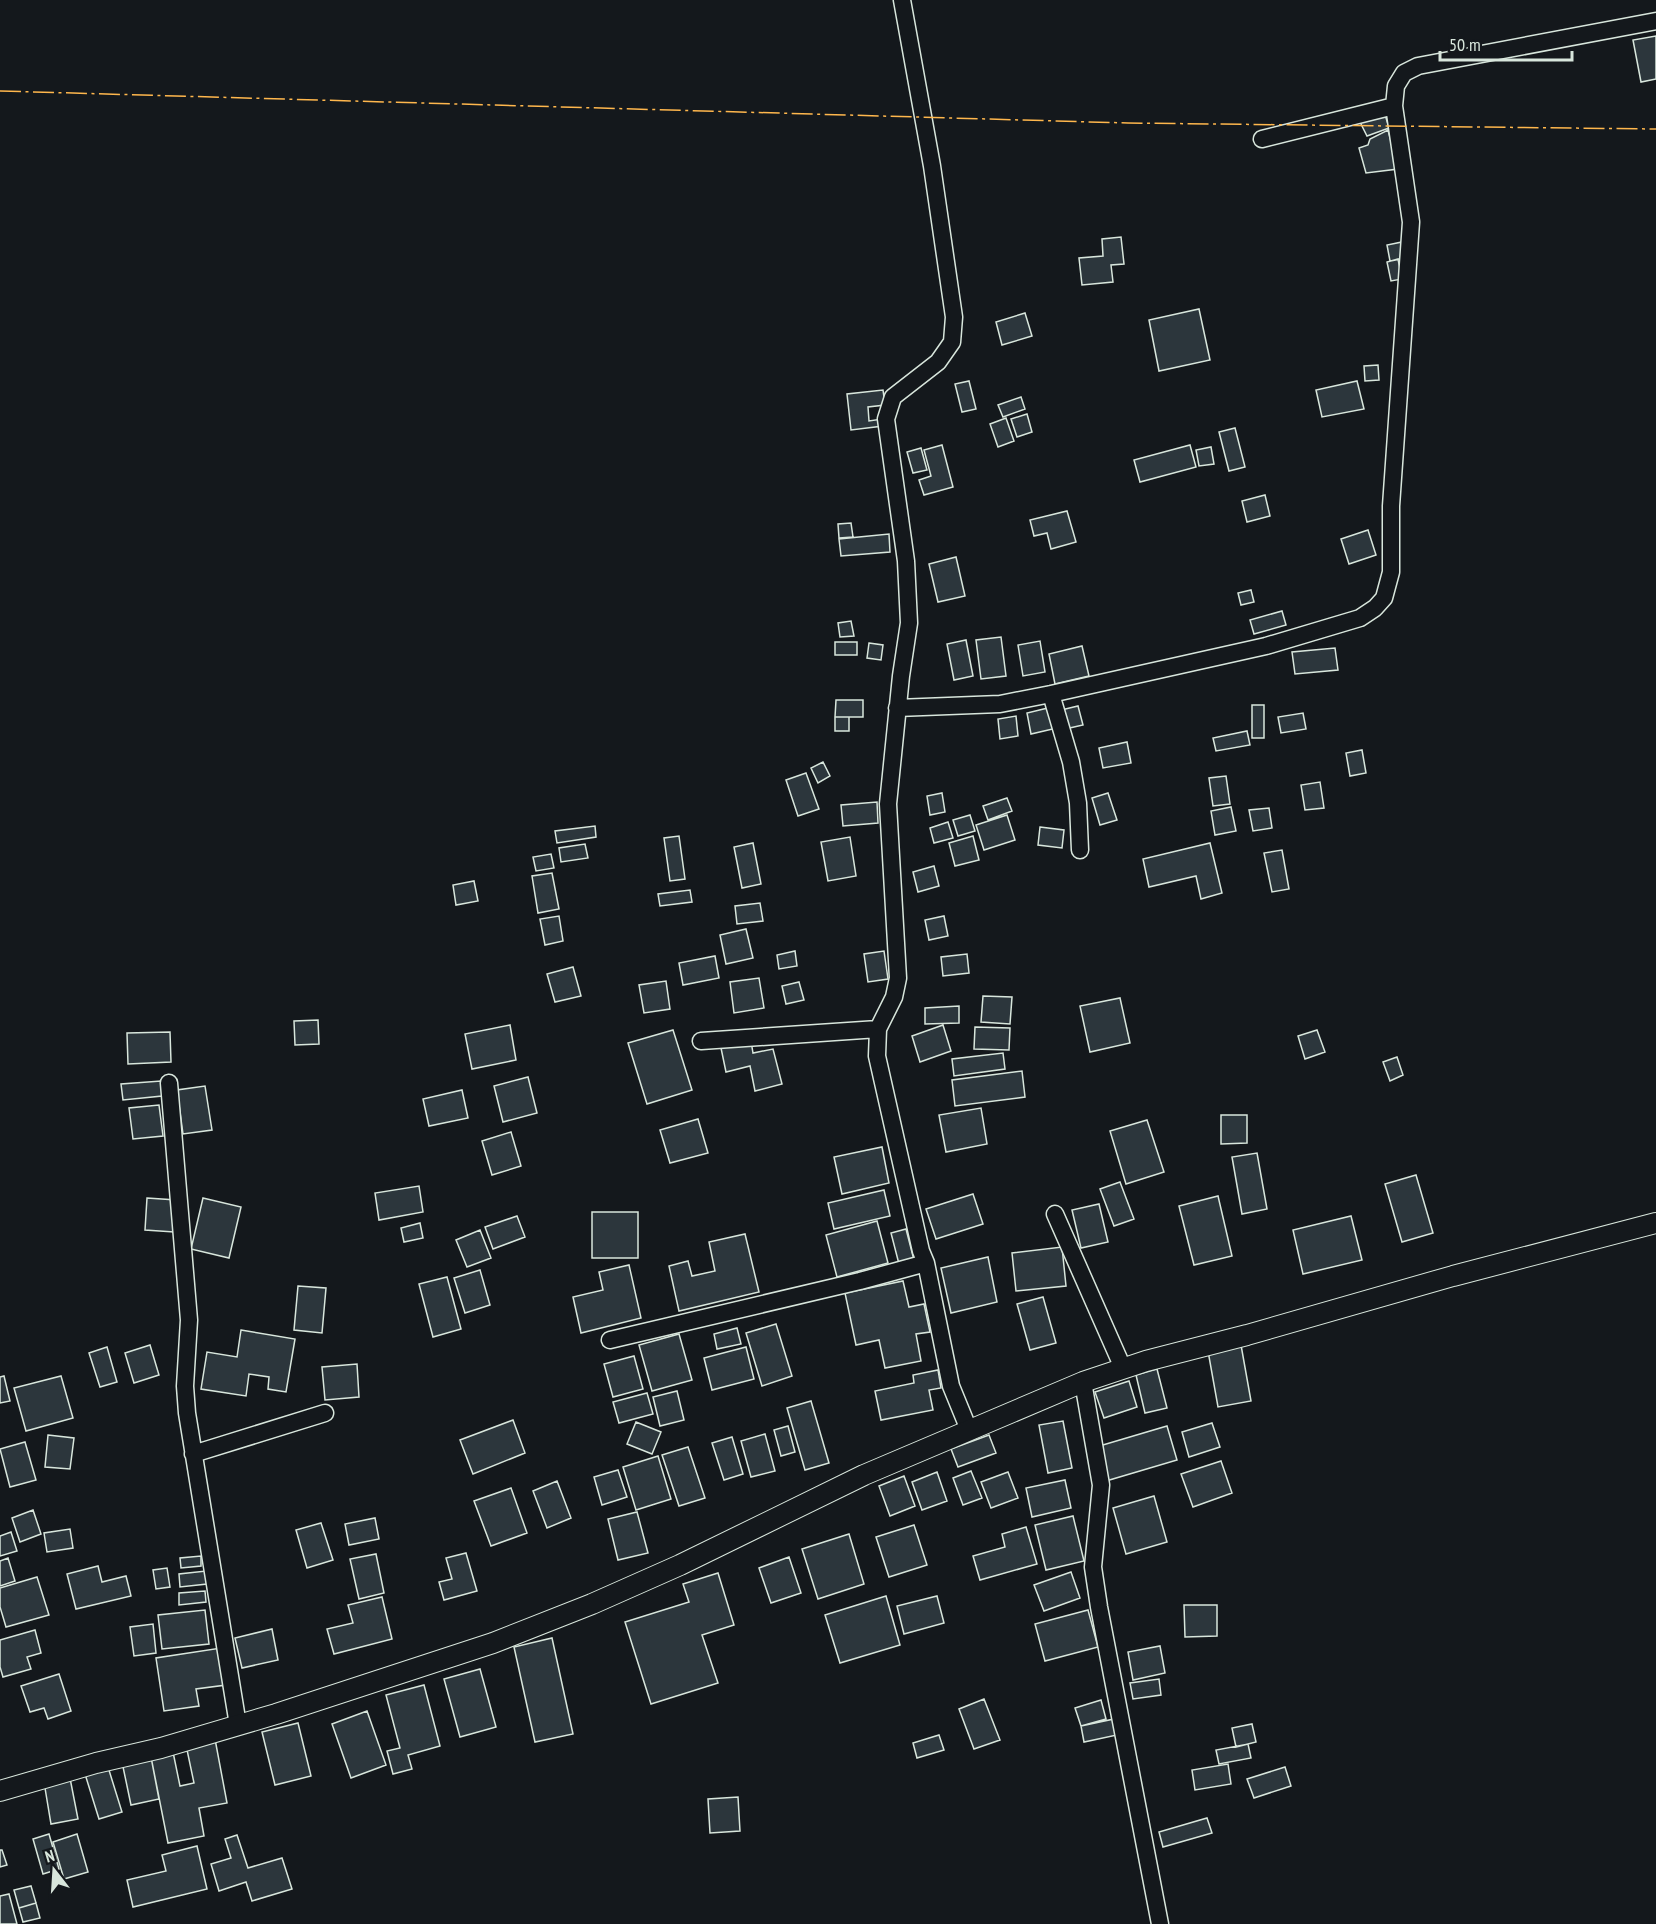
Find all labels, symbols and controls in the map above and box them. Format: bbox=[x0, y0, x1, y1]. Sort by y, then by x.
scale bar bbox=[1440, 24, 1572, 62]
text: 50 m bbox=[1449, 33, 1481, 56]
north arrow bbox=[24, 1840, 84, 1900]
text: N bbox=[43, 1845, 57, 1866]

